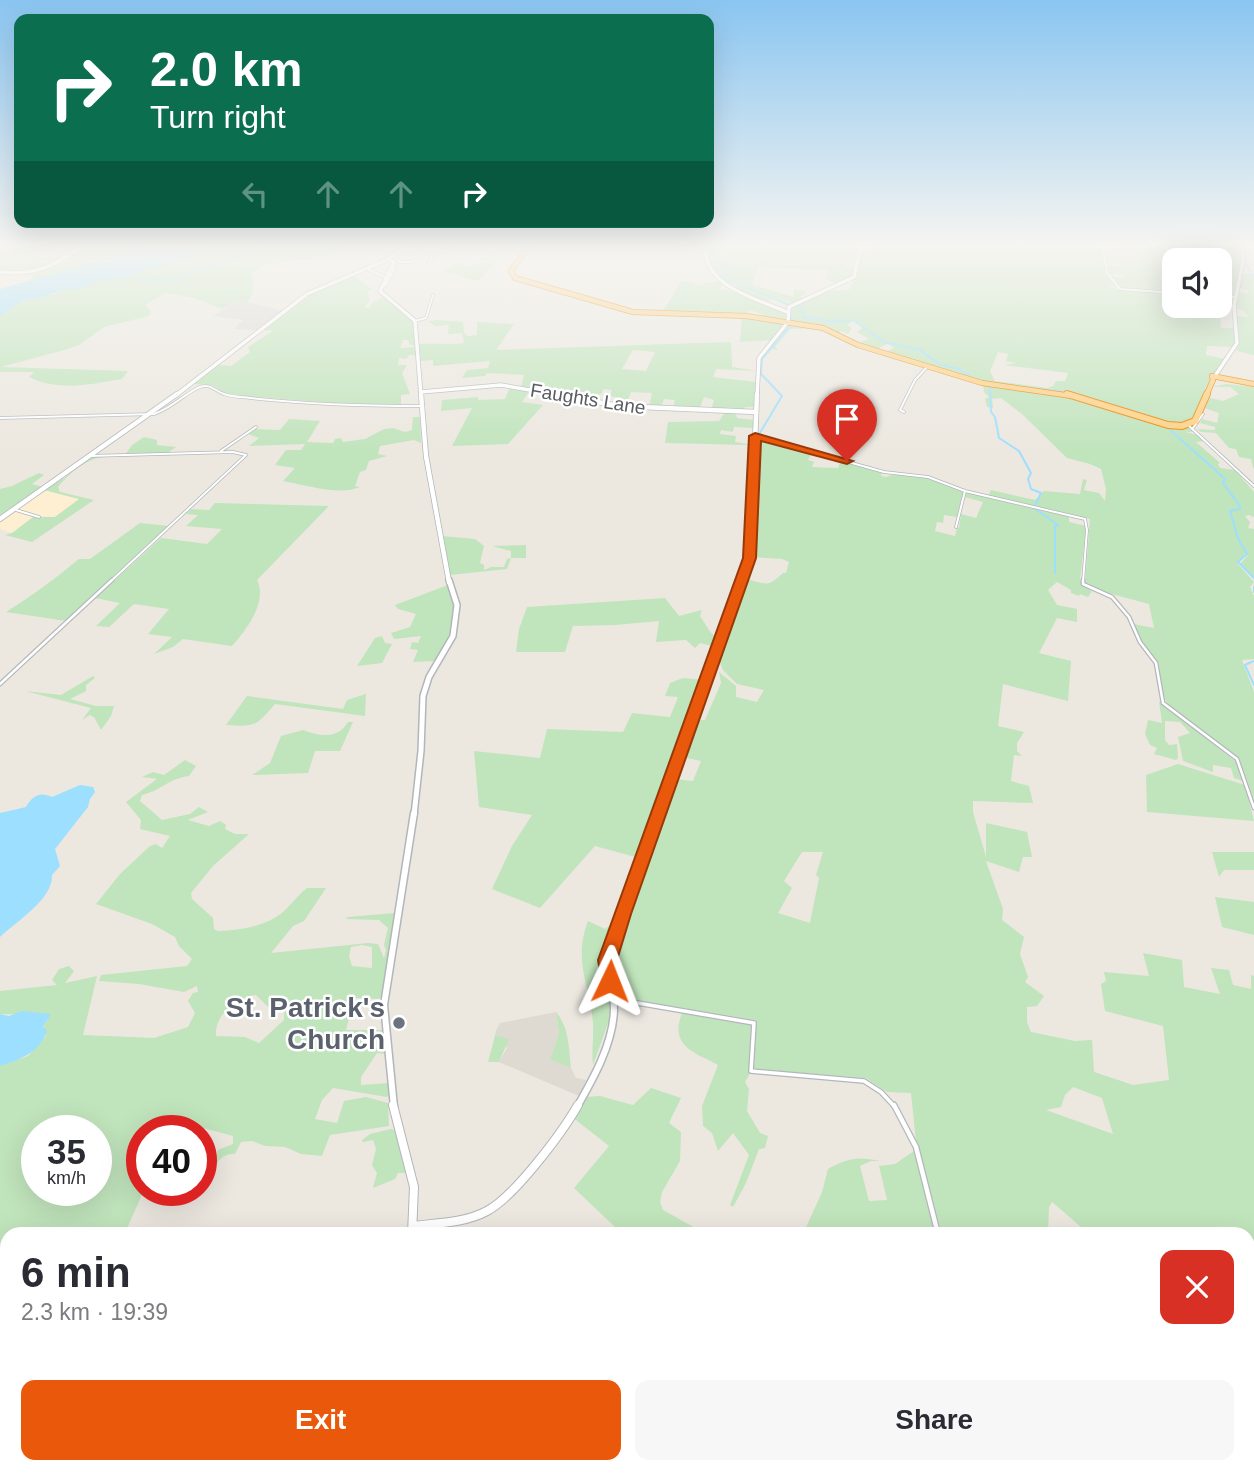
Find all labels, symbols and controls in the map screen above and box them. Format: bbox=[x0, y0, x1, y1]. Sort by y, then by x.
icon: right bbox=[35, 42, 126, 133]
text: 2.0 km bbox=[150, 42, 303, 96]
text: Turn right bbox=[150, 99, 286, 135]
icon: left bbox=[236, 175, 274, 213]
icon: ahead bbox=[309, 175, 347, 213]
icon: ahead bbox=[382, 175, 420, 213]
icon: right bbox=[455, 175, 493, 213]
map controls bbox=[1162, 248, 1232, 318]
button: sound bbox=[1162, 248, 1232, 318]
street label: Faughts Lane bbox=[529, 380, 647, 418]
pin bbox=[817, 389, 877, 461]
icon: arrive bbox=[828, 400, 866, 438]
position arrow bbox=[573, 944, 647, 1018]
place label: St. Patrick's Church bbox=[226, 992, 385, 1055]
marker: St. Patrick's Church bbox=[391, 1015, 407, 1031]
speed limit sign: 40 bbox=[126, 1115, 217, 1206]
text: 35 bbox=[47, 1132, 86, 1171]
text: km/h bbox=[47, 1168, 86, 1188]
text: 6 min bbox=[21, 1249, 131, 1296]
button: close bbox=[1160, 1250, 1234, 1324]
text: 2.3 km · 19:39 bbox=[21, 1299, 168, 1325]
button: Exit bbox=[21, 1380, 621, 1460]
button: Share bbox=[635, 1380, 1234, 1460]

